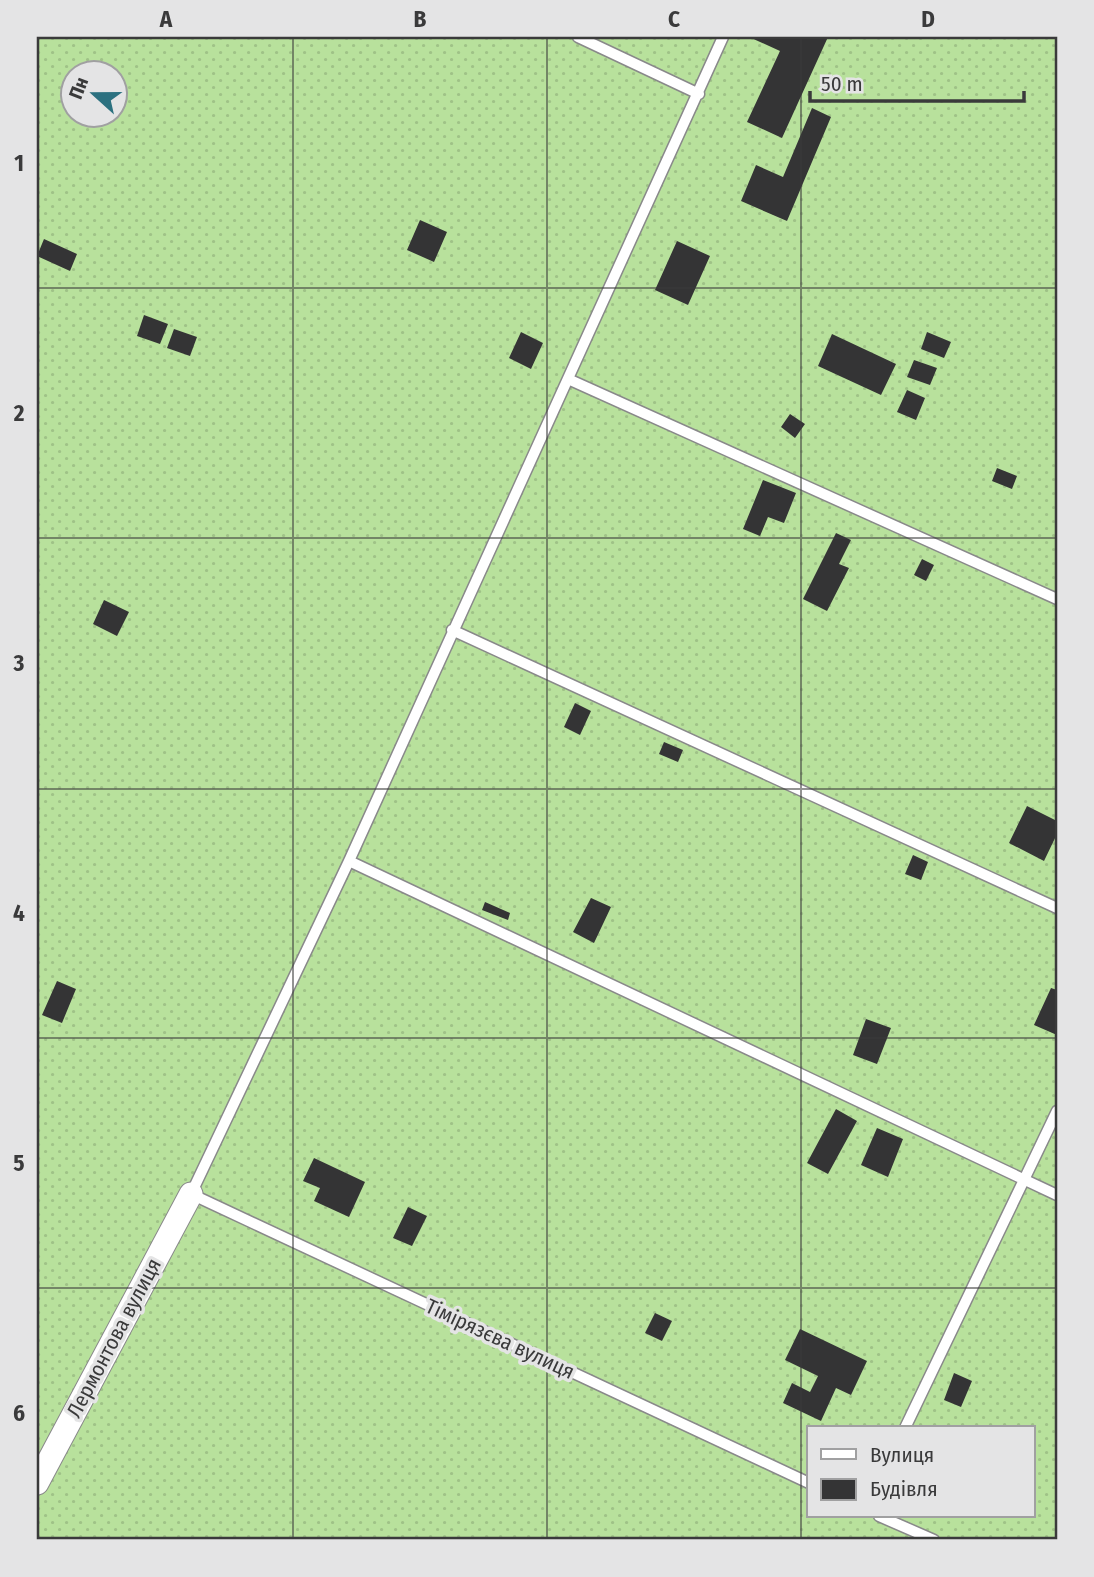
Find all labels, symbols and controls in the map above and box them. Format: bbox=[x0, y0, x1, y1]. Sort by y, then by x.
text: A bbox=[159, 5, 173, 33]
text: B bbox=[414, 5, 427, 33]
text: C bbox=[668, 5, 680, 33]
text: D bbox=[921, 5, 935, 33]
north arrow bbox=[60, 60, 130, 130]
scale bar bbox=[810, 60, 1024, 104]
text: 50 m bbox=[821, 71, 863, 97]
text: Пн bbox=[64, 74, 93, 102]
text: 1 bbox=[14, 149, 24, 177]
text: 2 bbox=[13, 399, 25, 427]
text: 3 bbox=[13, 649, 25, 677]
text: 4 bbox=[13, 899, 25, 927]
text: 5 bbox=[13, 1149, 25, 1177]
street label: Лермонтова вулиця bbox=[61, 1254, 167, 1422]
street label: Тімірязєва вулиця bbox=[421, 1293, 579, 1385]
text: 6 bbox=[13, 1399, 25, 1427]
legend bbox=[807, 1426, 1034, 1518]
text: Вулиця bbox=[870, 1442, 934, 1468]
text: Будівля bbox=[870, 1476, 938, 1502]

